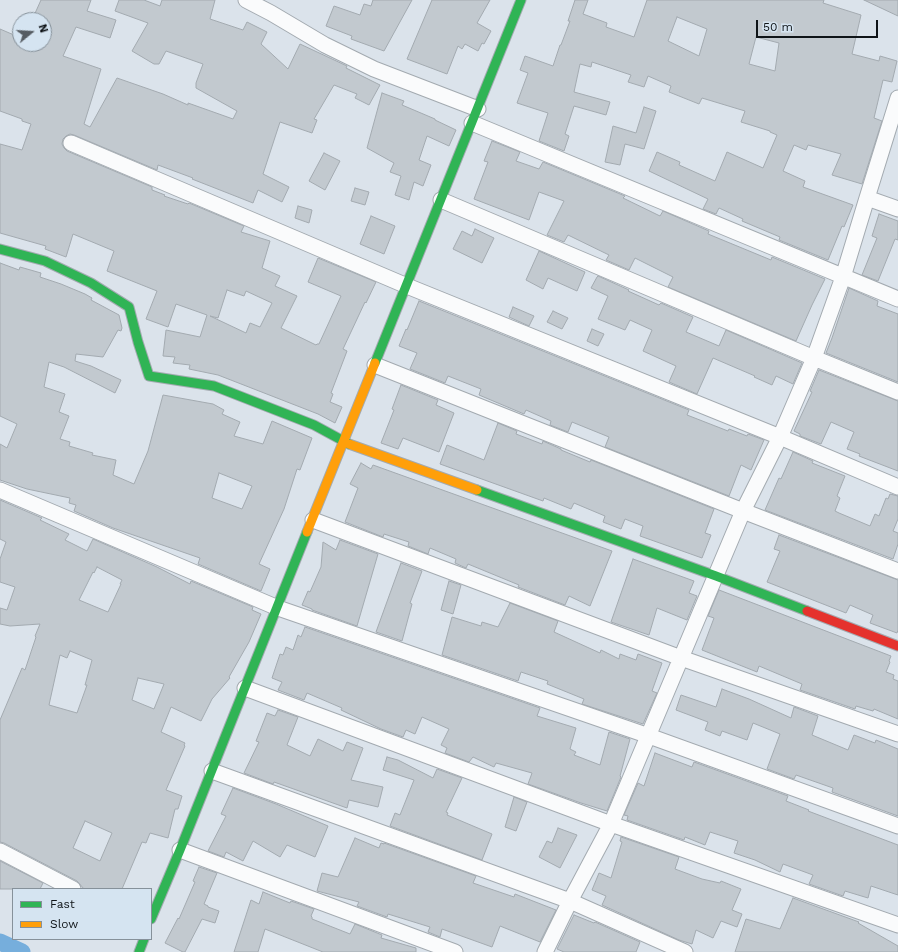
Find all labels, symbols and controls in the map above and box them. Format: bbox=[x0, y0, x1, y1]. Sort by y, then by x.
north arrow bbox=[12, 12, 52, 52]
scale bar bbox=[758, 12, 880, 38]
text: 50 m bbox=[763, 20, 793, 34]
text: N bbox=[35, 23, 50, 34]
legend bbox=[12, 888, 152, 940]
text: Fast bbox=[50, 897, 75, 911]
text: Slow bbox=[50, 917, 78, 931]

